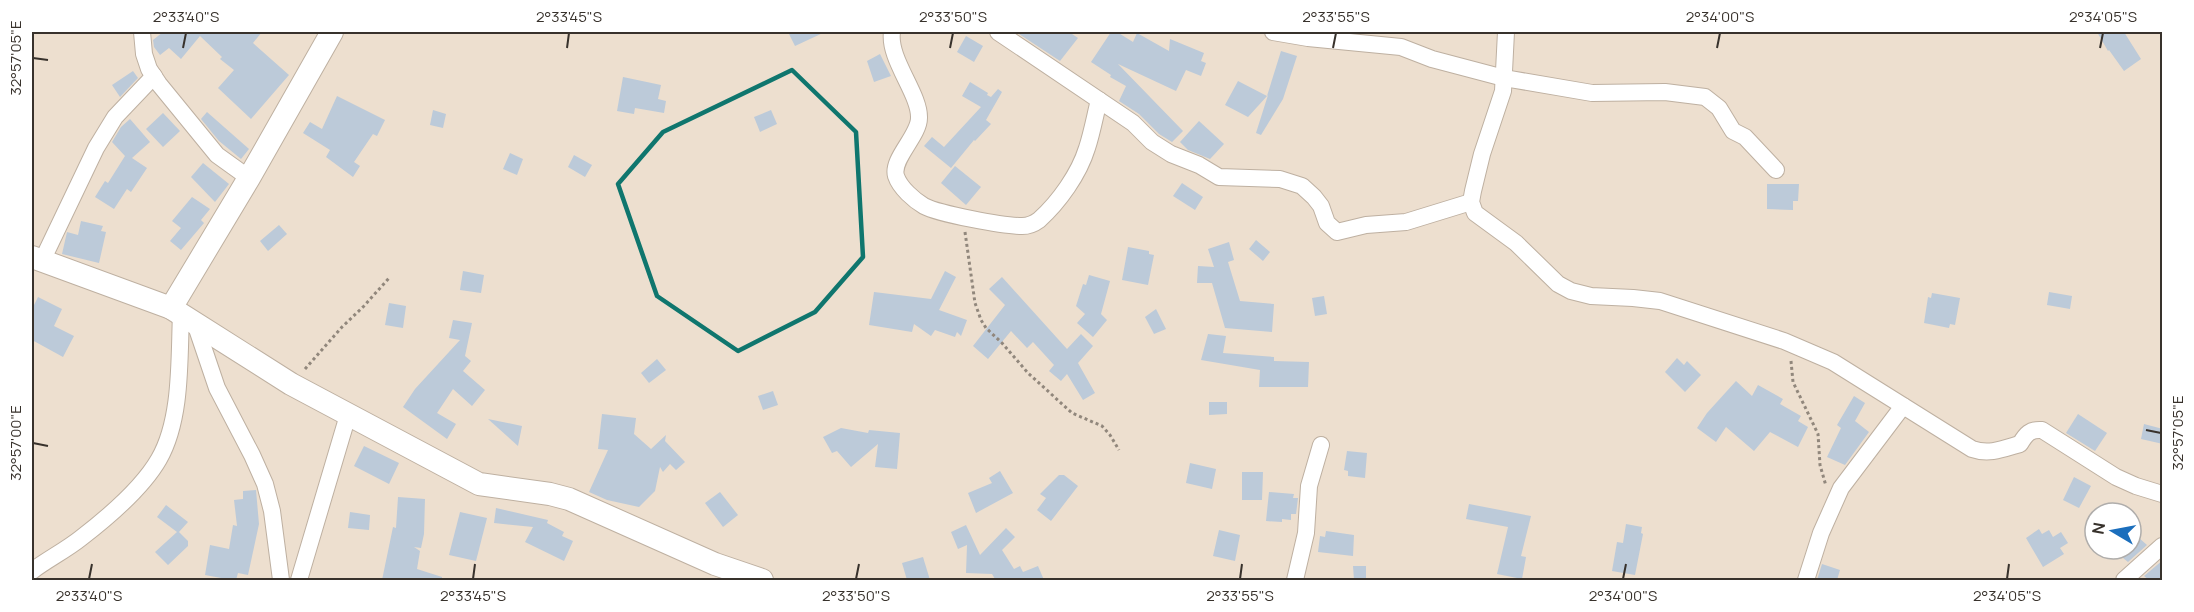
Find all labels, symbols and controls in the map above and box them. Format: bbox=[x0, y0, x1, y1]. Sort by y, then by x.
text: 2°33'40"S bbox=[153, 6, 219, 27]
text: 2°33'45"S bbox=[536, 6, 602, 27]
text: 2°33'50"S bbox=[919, 6, 987, 27]
text: 2°33'55"S bbox=[1302, 6, 1370, 27]
text: 2°34'00"S bbox=[1686, 6, 1754, 27]
text: 2°34'05"S bbox=[2069, 6, 2137, 27]
text: 32°57'05"E bbox=[5, 20, 26, 96]
text: 32°57'05"E bbox=[2167, 395, 2188, 471]
text: 32°57'00"E bbox=[5, 405, 26, 481]
north arrow bbox=[2083, 501, 2143, 561]
text: N bbox=[2086, 521, 2110, 536]
text: 2°33'40"S bbox=[56, 585, 122, 606]
text: 2°33'45"S bbox=[440, 585, 506, 606]
text: 2°33'50"S bbox=[822, 585, 890, 606]
text: 2°33'55"S bbox=[1206, 585, 1274, 606]
text: 2°34'00"S bbox=[1589, 585, 1657, 606]
text: 2°34'05"S bbox=[1973, 585, 2041, 606]

